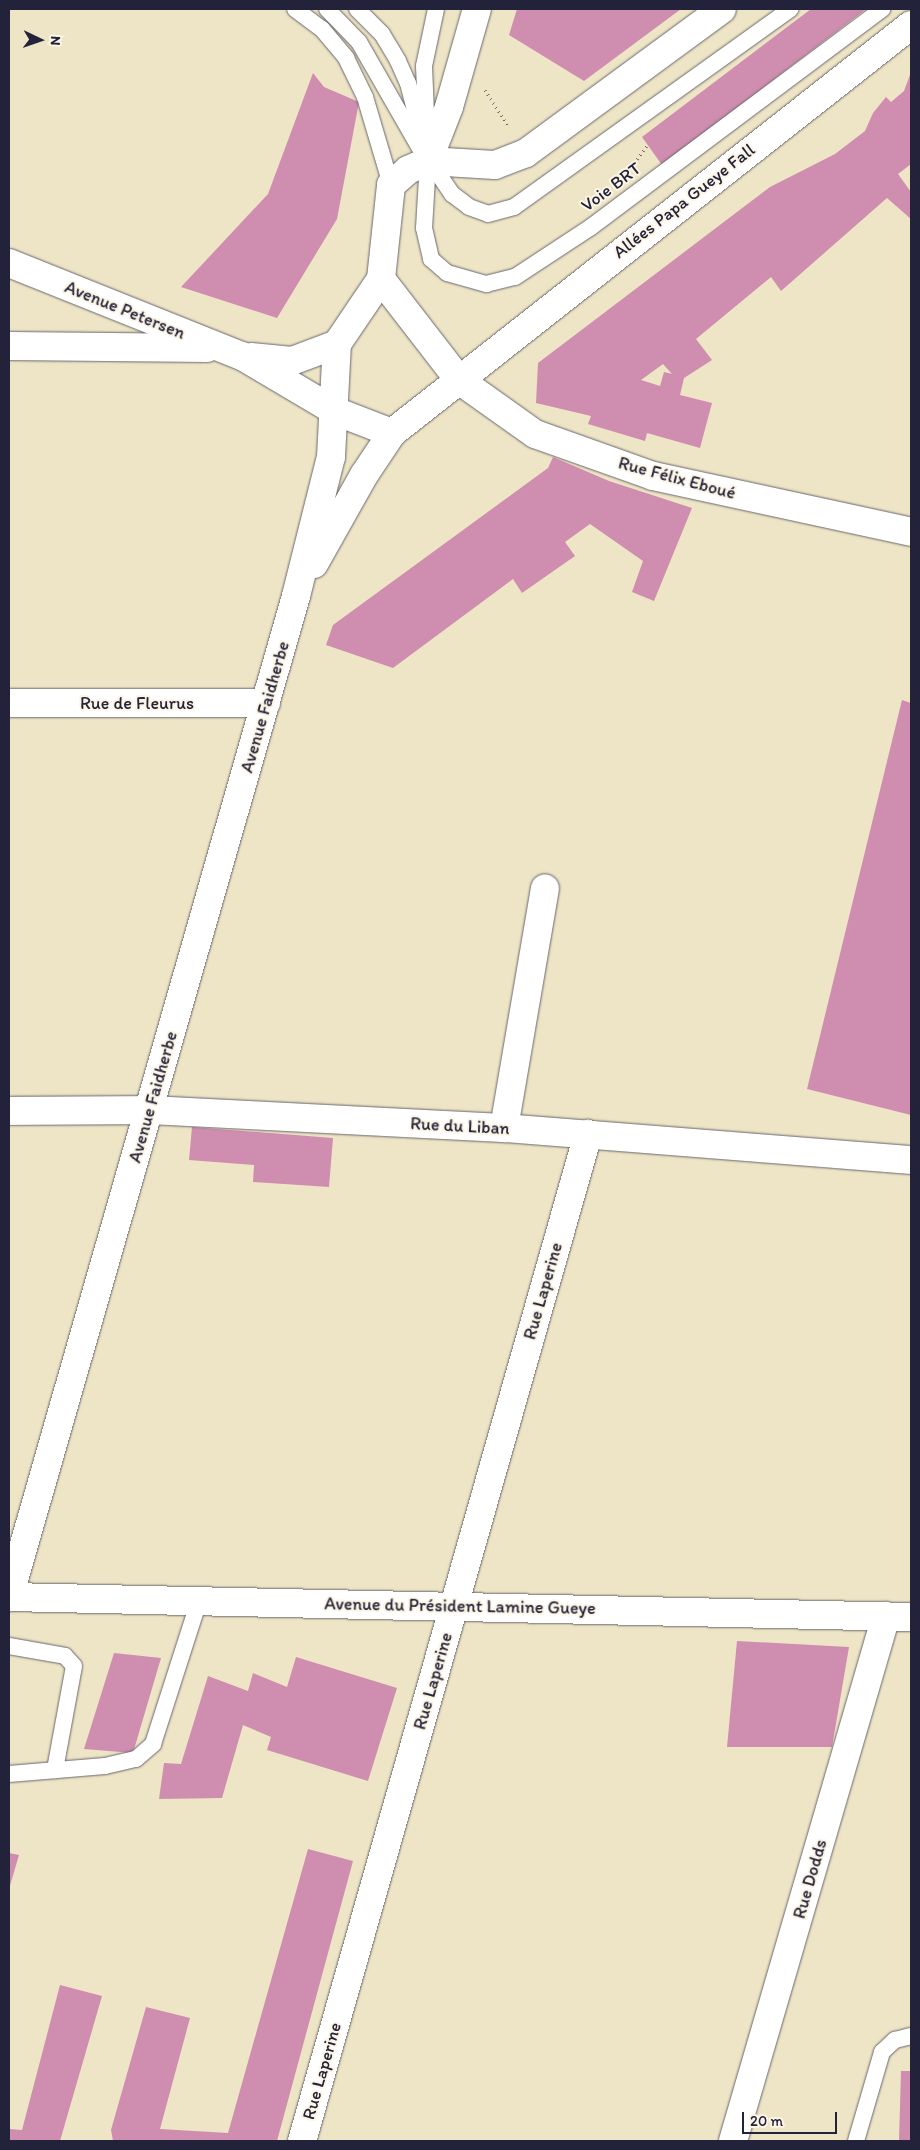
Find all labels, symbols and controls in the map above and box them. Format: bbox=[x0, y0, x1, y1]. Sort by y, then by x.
north arrow bbox=[15, 15, 65, 65]
text: N bbox=[47, 36, 64, 46]
street label: Allées Papa Gueye Fall bbox=[609, 139, 759, 263]
street label: Voie BRT bbox=[577, 158, 645, 216]
street label: Avenue Petersen bbox=[62, 276, 188, 344]
street label: Rue Félix Eboué bbox=[616, 452, 738, 504]
street label: Avenue Faidherbe bbox=[236, 639, 294, 775]
street label: Rue de Fleurus bbox=[80, 692, 194, 714]
street label: Avenue Faidherbe bbox=[124, 1029, 182, 1165]
street label: Rue du Liban bbox=[410, 1113, 510, 1139]
street label: Rue Laperine bbox=[519, 1240, 567, 1342]
street label: Avenue du Président Lamine Gueye bbox=[324, 1593, 596, 1619]
street label: Rue Laperine bbox=[409, 1630, 457, 1732]
street label: Rue Dodds bbox=[788, 1837, 832, 1921]
street label: Rue Laperine bbox=[298, 2020, 346, 2122]
scale bar bbox=[745, 2102, 840, 2134]
text: 20 m bbox=[750, 2112, 783, 2130]

